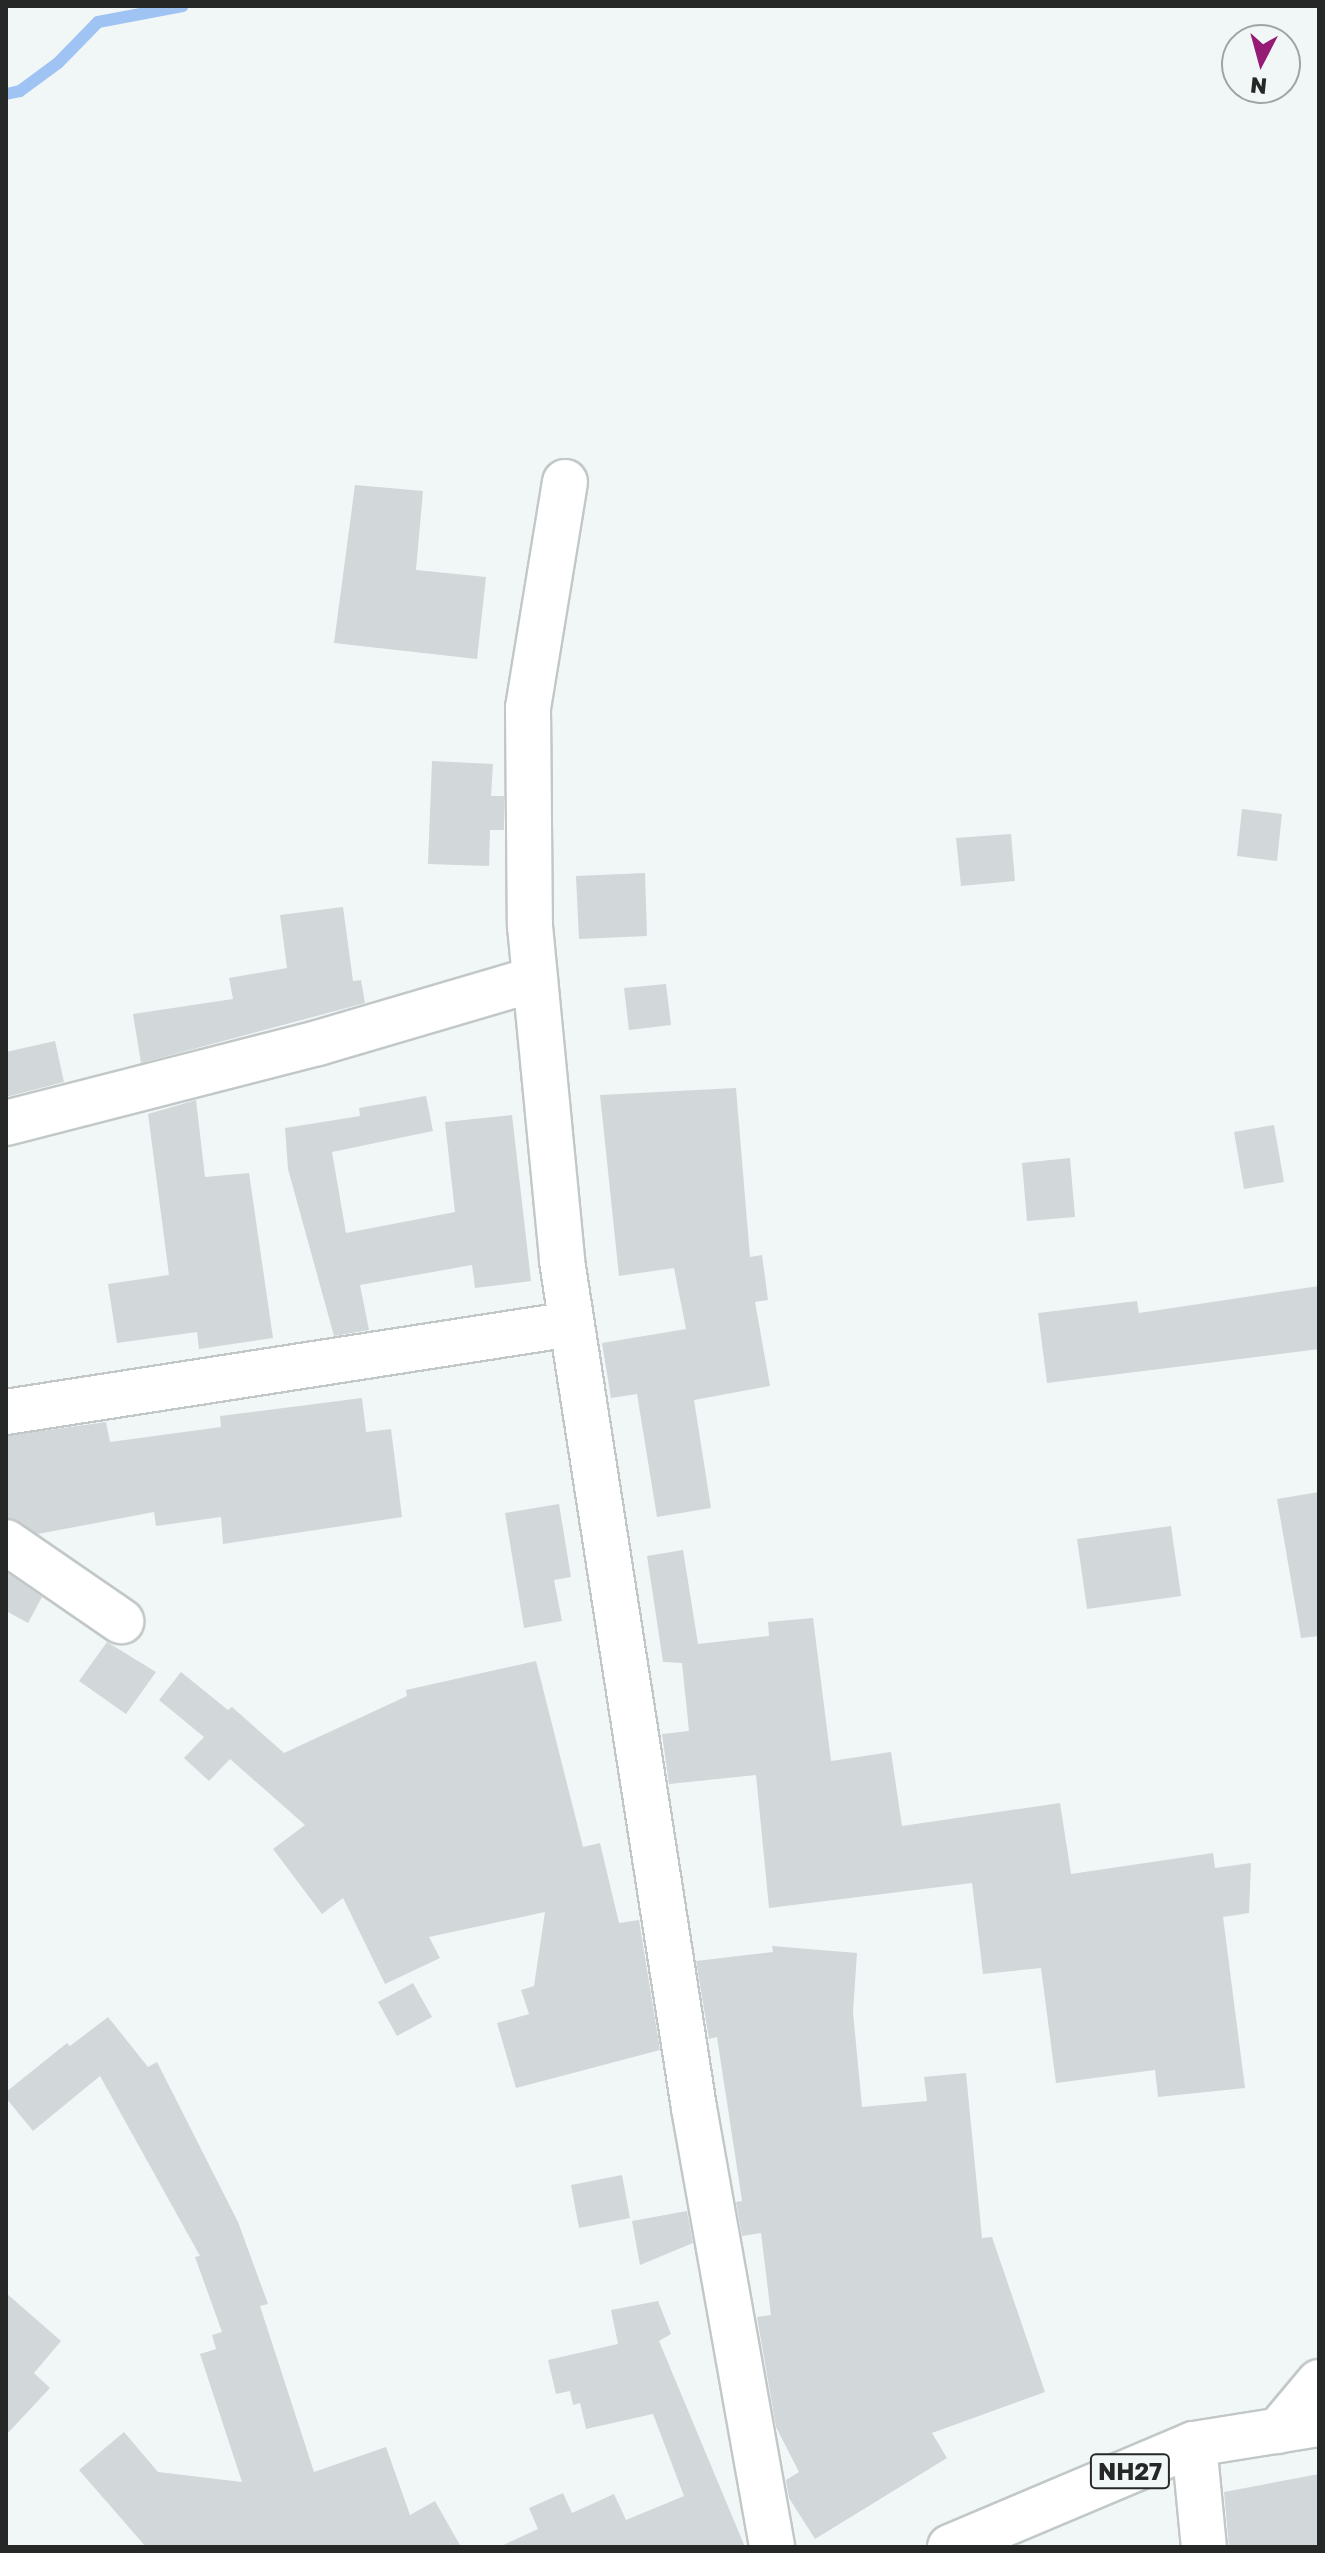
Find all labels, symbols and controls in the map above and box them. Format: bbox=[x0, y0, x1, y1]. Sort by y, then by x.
north arrow bbox=[1221, 24, 1301, 104]
text: N bbox=[1249, 72, 1268, 101]
road number: NH27 bbox=[1088, 2451, 1172, 2491]

